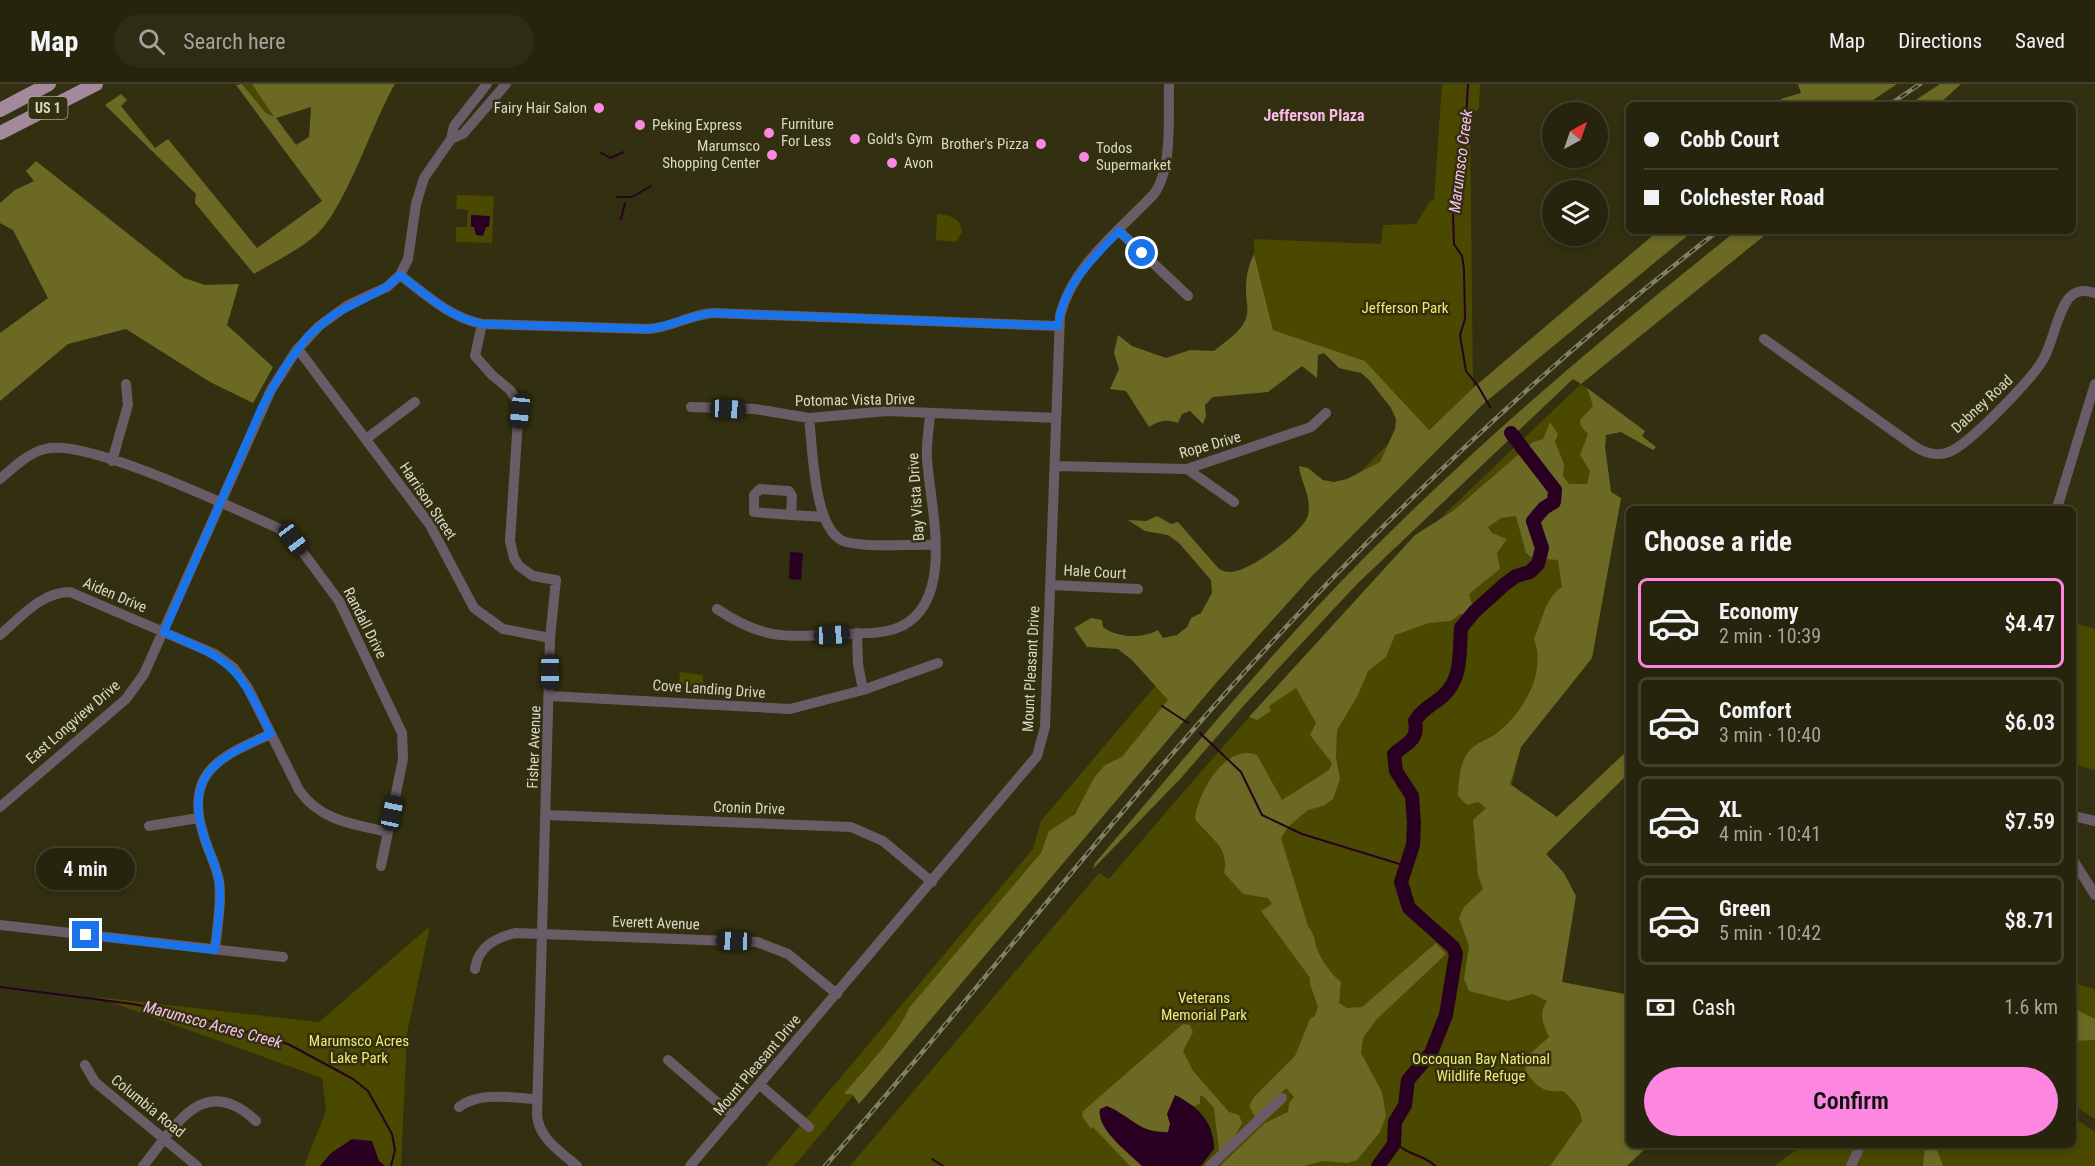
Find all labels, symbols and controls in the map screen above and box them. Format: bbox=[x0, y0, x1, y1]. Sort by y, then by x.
search box bbox=[114, 14, 534, 68]
text: Map bbox=[30, 25, 78, 58]
icon: search bbox=[135, 25, 168, 58]
text: Search here bbox=[183, 29, 286, 54]
text: Map bbox=[1829, 29, 1865, 53]
text: Directions bbox=[1898, 29, 1982, 53]
text: Saved bbox=[2015, 29, 2065, 53]
road number: US 1 bbox=[28, 97, 68, 119]
place label: Fairy Hair Salon bbox=[494, 99, 587, 117]
marker: Fairy Hair Salon bbox=[592, 101, 606, 115]
north arrow bbox=[1542, 102, 1608, 168]
map controls bbox=[1542, 102, 1608, 246]
district label: Jefferson Plaza bbox=[1264, 106, 1365, 125]
water label: Marumsco Creek bbox=[1445, 107, 1476, 214]
place label: Furniture For Less bbox=[781, 115, 834, 150]
place label: Peking Express bbox=[652, 116, 742, 134]
marker: Peking Express bbox=[633, 118, 647, 132]
marker: Furniture For Less bbox=[762, 126, 776, 140]
text: Cobb Court bbox=[1680, 127, 1779, 152]
place label: Gold's Gym bbox=[867, 130, 933, 148]
marker: Gold's Gym bbox=[848, 132, 862, 146]
place label: Brother's Pizza bbox=[941, 135, 1029, 153]
place label: Marumsco Shopping Center bbox=[662, 137, 760, 172]
marker: Brother's Pizza bbox=[1034, 137, 1048, 151]
place label: Todos Supermarket bbox=[1096, 139, 1171, 174]
marker: Marumsco Shopping Center bbox=[765, 148, 779, 162]
marker: Todos Supermarket bbox=[1077, 150, 1091, 164]
place label: Avon bbox=[904, 154, 933, 172]
marker: Avon bbox=[885, 156, 899, 170]
button: layers bbox=[1542, 180, 1608, 246]
text: Colchester Road bbox=[1680, 185, 1825, 210]
route start bbox=[1128, 239, 1155, 266]
park label: Jefferson Park bbox=[1361, 299, 1449, 317]
street label: Dabney Road bbox=[1948, 371, 2016, 437]
street label: Potomac Vista Drive bbox=[795, 390, 915, 410]
car bbox=[509, 392, 531, 430]
car bbox=[710, 399, 746, 419]
street label: Rope Drive bbox=[1177, 428, 1243, 462]
street label: Bay Vista Drive bbox=[904, 452, 928, 542]
street label: Harrison Street bbox=[396, 459, 460, 543]
car bbox=[275, 519, 311, 559]
text: Choose a ride bbox=[1644, 526, 1792, 558]
street label: Hale Court bbox=[1063, 561, 1127, 583]
street label: Aiden Drive bbox=[81, 574, 149, 616]
street label: Randall Drive bbox=[339, 584, 391, 662]
icon: car bbox=[1647, 596, 1701, 650]
text: Economy bbox=[1719, 599, 1799, 624]
street label: Mount Pleasant Drive bbox=[1019, 605, 1043, 733]
text: $4.47 bbox=[2004, 611, 2055, 636]
text: 2 min · 10:39 bbox=[1719, 624, 1821, 648]
car bbox=[814, 625, 850, 645]
car bbox=[541, 654, 559, 690]
street label: East Longview Drive bbox=[22, 676, 124, 768]
street label: Cove Landing Drive bbox=[652, 676, 766, 702]
icon: car bbox=[1647, 695, 1701, 749]
text: Comfort bbox=[1719, 698, 1792, 723]
street label: Fisher Avenue bbox=[524, 705, 544, 789]
text: $6.03 bbox=[2004, 710, 2055, 735]
text: 3 min · 10:40 bbox=[1719, 723, 1821, 747]
car bbox=[379, 794, 405, 832]
icon: car bbox=[1647, 794, 1701, 848]
text: XL bbox=[1719, 797, 1742, 822]
street label: Cronin Drive bbox=[713, 798, 785, 818]
text: $7.59 bbox=[2004, 809, 2055, 834]
text: 4 min · 10:41 bbox=[1719, 822, 1821, 846]
callout: 4 min bbox=[36, 848, 136, 890]
text: 4 min bbox=[63, 857, 108, 881]
icon: car bbox=[1647, 893, 1701, 947]
text: Green bbox=[1719, 896, 1771, 921]
text: $8.71 bbox=[2004, 908, 2055, 933]
street label: Everett Avenue bbox=[612, 912, 700, 934]
route end bbox=[72, 921, 99, 948]
text: 5 min · 10:42 bbox=[1719, 921, 1821, 945]
car bbox=[716, 931, 752, 951]
park label: Veterans Memorial Park bbox=[1161, 989, 1247, 1024]
icon: cash bbox=[1644, 991, 1677, 1024]
text: Cash bbox=[1692, 995, 1736, 1020]
text: 1.6 km bbox=[2004, 995, 2058, 1019]
water label: Marumsco Acres Creek bbox=[142, 997, 285, 1052]
street label: Mount Pleasant Drive bbox=[710, 1011, 804, 1119]
park label: Marumsco Acres Lake Park bbox=[309, 1032, 409, 1067]
park label: Occoquan Bay National Wildlife Refuge bbox=[1412, 1050, 1550, 1085]
button: Confirm bbox=[1644, 1067, 2058, 1136]
street label: Columbia Road bbox=[108, 1071, 188, 1141]

